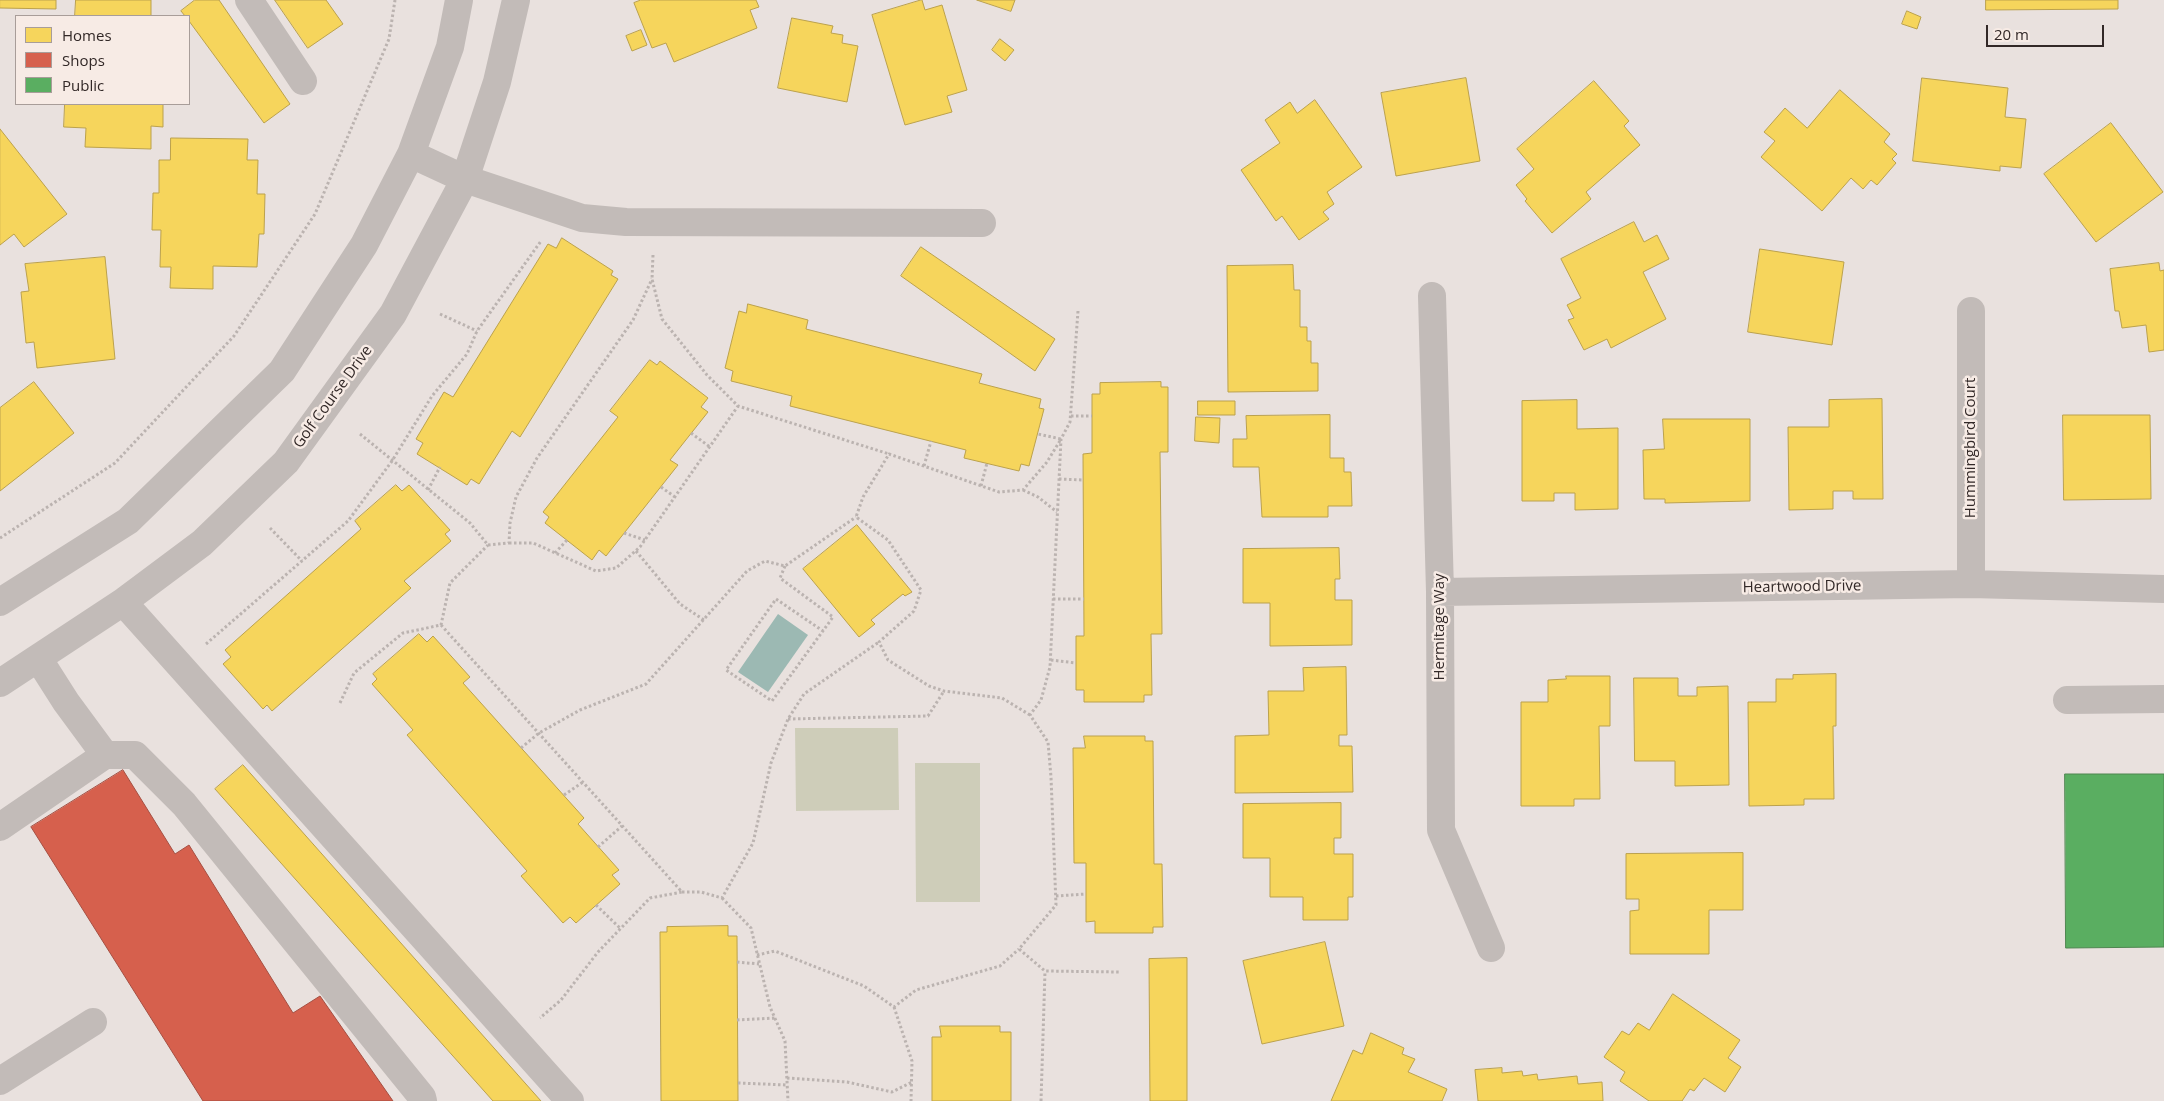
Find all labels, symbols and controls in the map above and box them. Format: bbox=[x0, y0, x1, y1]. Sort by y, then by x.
legend bbox=[15, 15, 190, 105]
scale bar bbox=[1989, 15, 2106, 47]
text: 20 m bbox=[1994, 24, 2029, 44]
text: Homes bbox=[62, 25, 112, 45]
text: Shops bbox=[62, 50, 105, 70]
text: Public bbox=[62, 75, 104, 95]
street label: Golf Course Drive bbox=[290, 342, 376, 452]
street label: Hummingbird Court bbox=[1962, 378, 1980, 518]
street label: Hermitage Way bbox=[1431, 573, 1449, 681]
street label: Heartwood Drive bbox=[1742, 577, 1862, 597]

